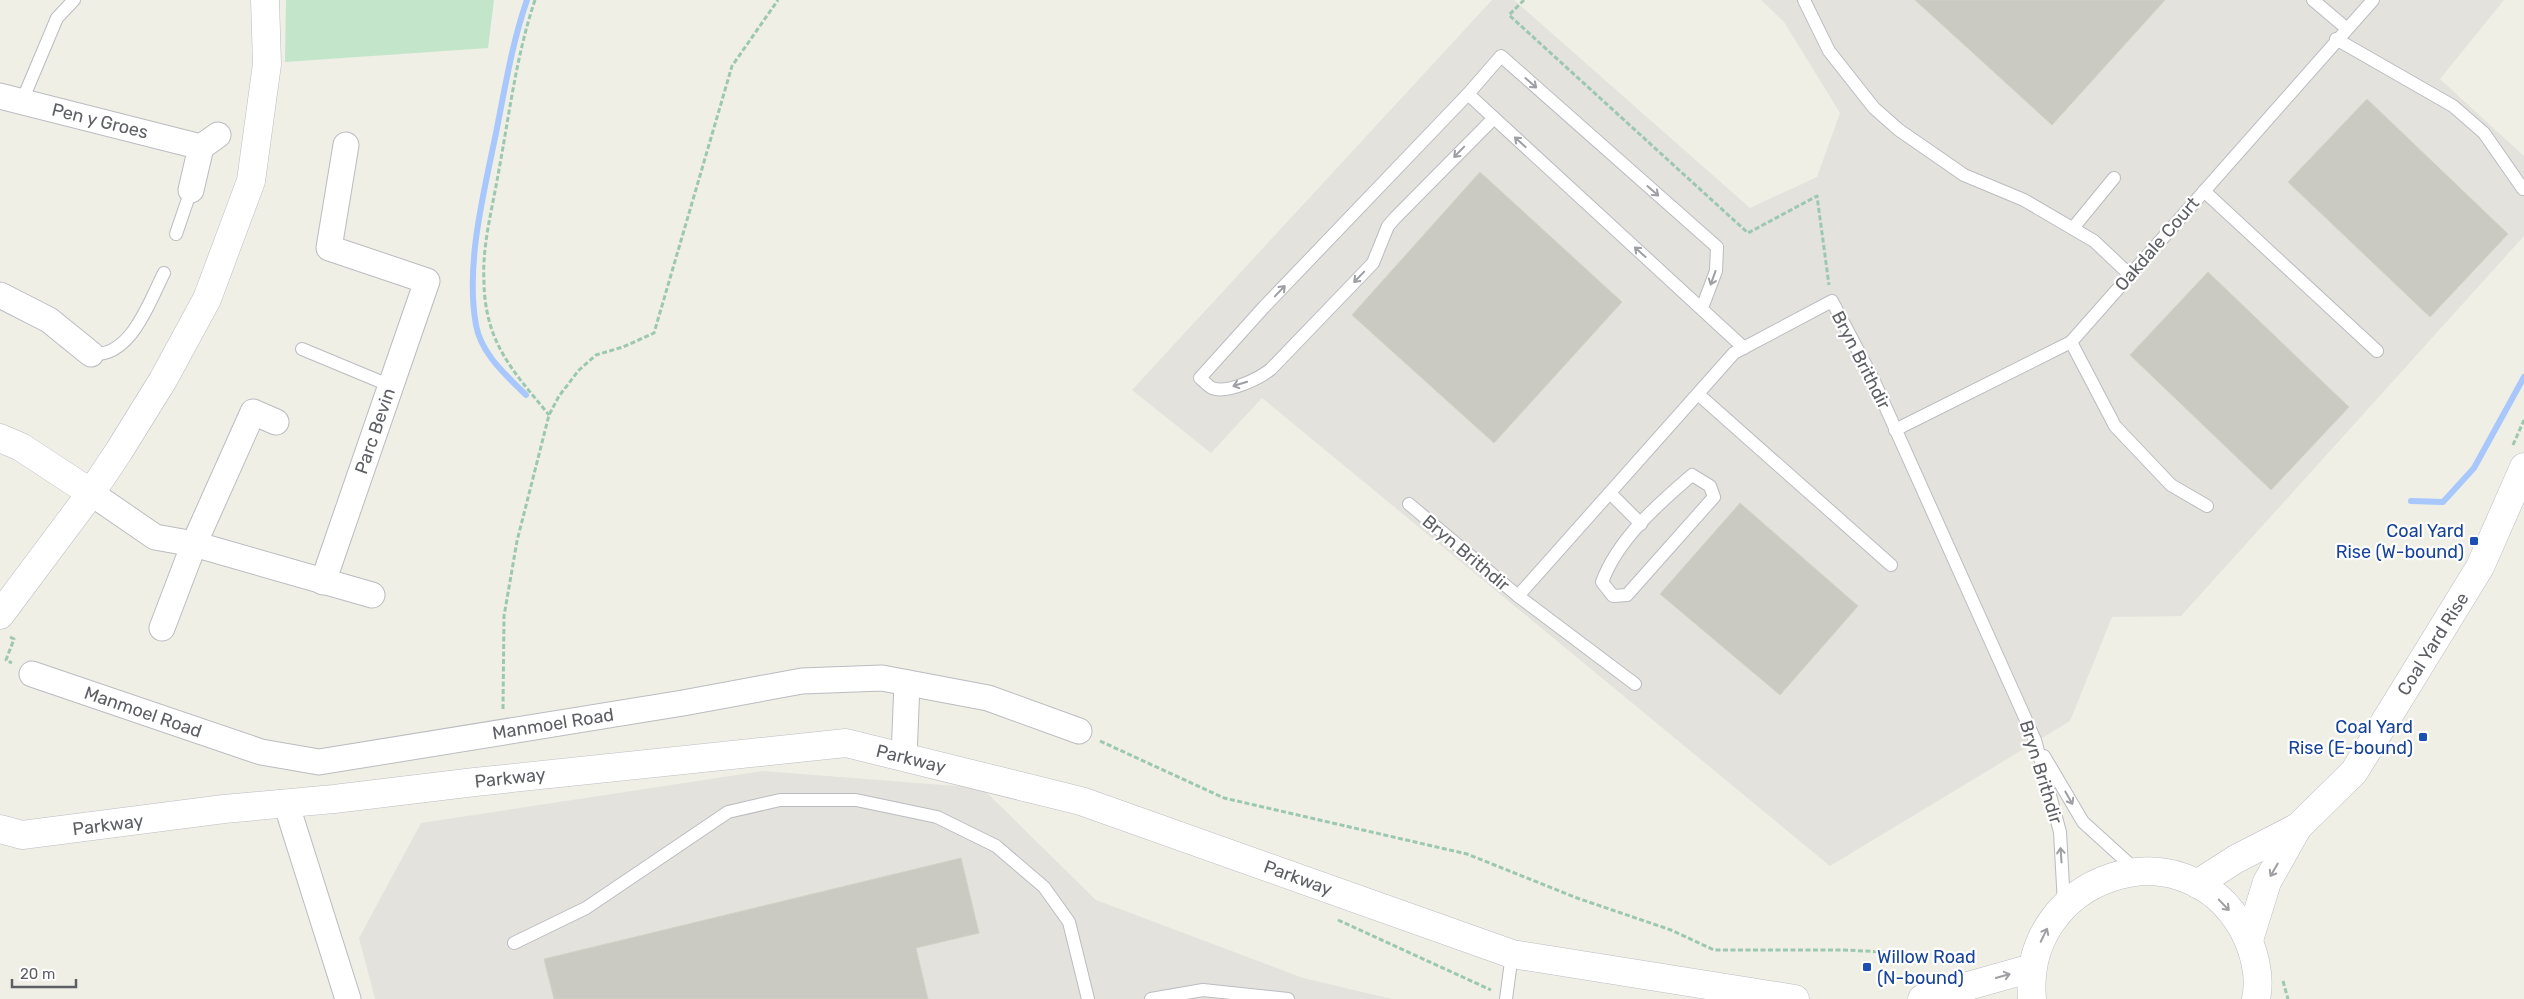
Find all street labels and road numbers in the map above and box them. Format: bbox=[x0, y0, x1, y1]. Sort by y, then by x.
street label: Pen y Groes bbox=[49, 98, 151, 144]
street label: Oakdale Court bbox=[2110, 192, 2204, 296]
street label: Bryn Brithdir bbox=[1827, 307, 1895, 413]
street label: Parc Bevin bbox=[350, 385, 400, 477]
street label: Bryn Brithdir bbox=[1418, 510, 1514, 596]
street label: Coal Yard Rise bbox=[2393, 588, 2473, 700]
street label: Manmoel Road bbox=[81, 682, 205, 742]
street label: Manmoel Road bbox=[491, 704, 615, 744]
street label: Bryn Brithdir bbox=[2015, 718, 2067, 827]
street label: Parkway bbox=[874, 740, 948, 778]
street label: Parkway bbox=[473, 763, 547, 793]
street label: Parkway bbox=[71, 810, 145, 840]
street label: Parkway bbox=[1261, 855, 1335, 901]

